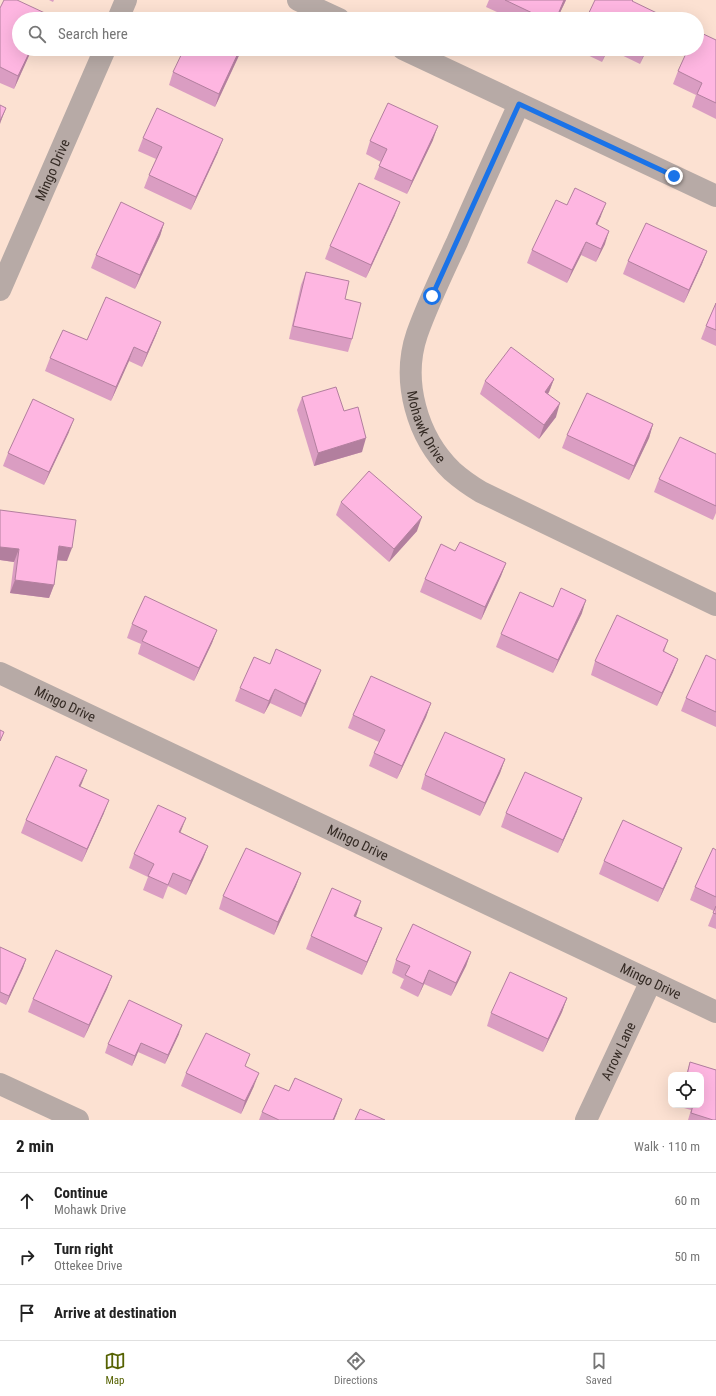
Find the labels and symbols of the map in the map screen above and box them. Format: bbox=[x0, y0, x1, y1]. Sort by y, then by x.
street label: Mingo Drive bbox=[32, 136, 73, 203]
route end bbox=[665, 167, 683, 185]
route start bbox=[423, 287, 441, 305]
street label: Mohawk Drive bbox=[404, 389, 449, 466]
street label: Mingo Drive bbox=[32, 683, 99, 725]
street label: Mingo Drive bbox=[325, 821, 391, 864]
street label: Mingo Drive bbox=[618, 960, 684, 1003]
street label: Arrow Lane bbox=[598, 1019, 639, 1083]

